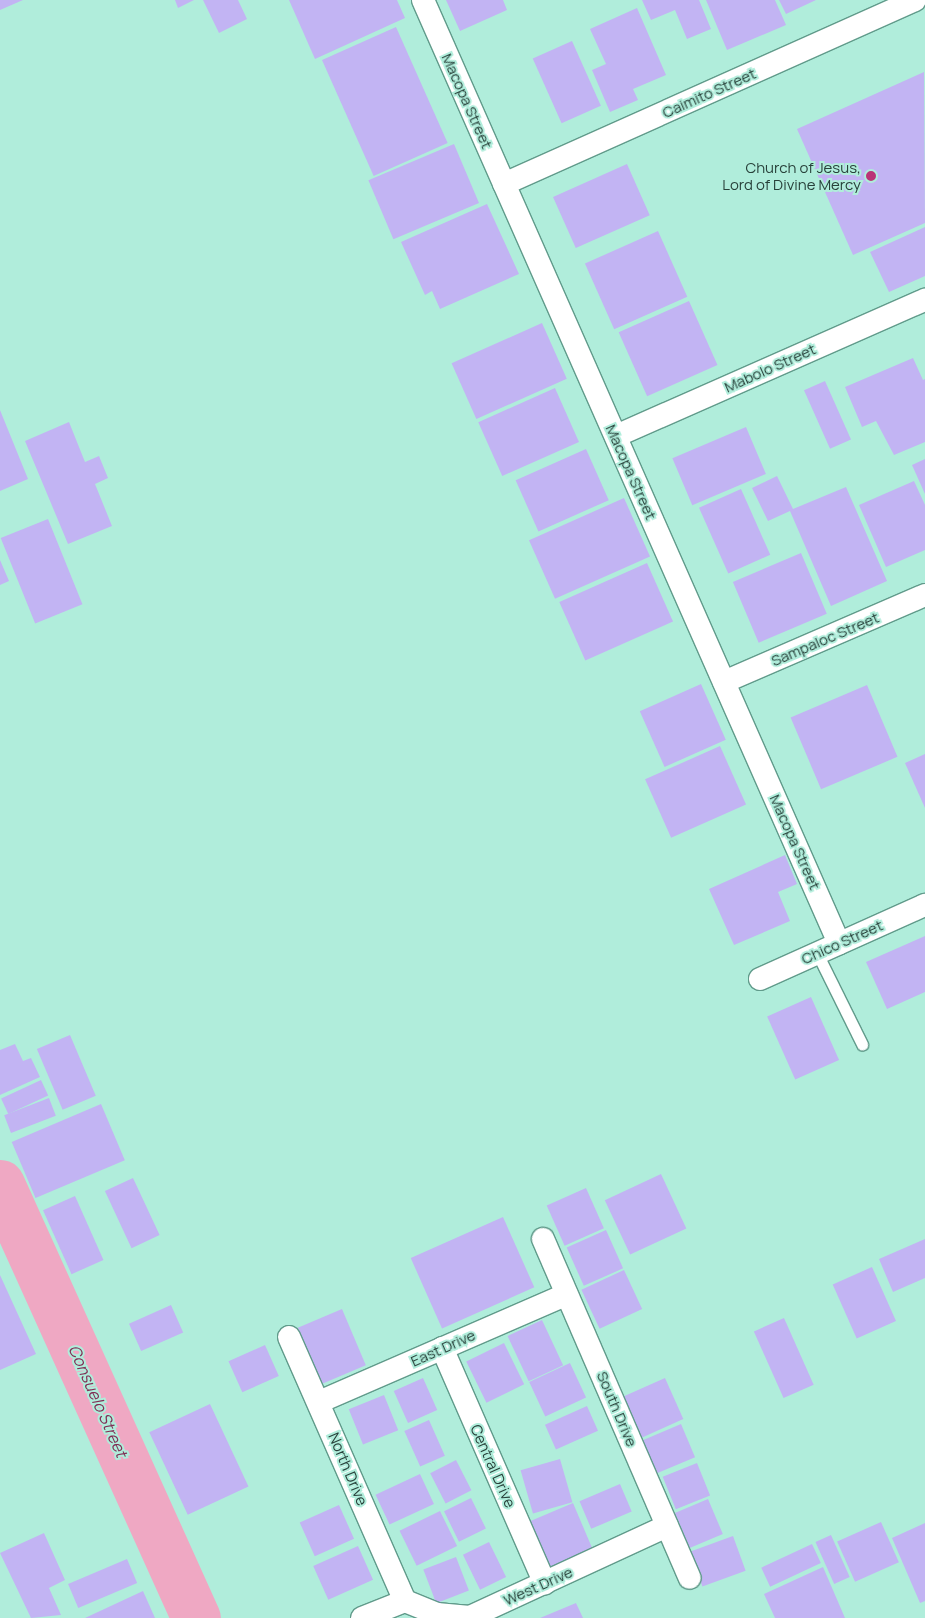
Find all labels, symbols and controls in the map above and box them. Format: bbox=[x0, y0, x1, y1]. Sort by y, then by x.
street label: Macopa Street bbox=[438, 51, 496, 151]
street label: Caimito Street bbox=[659, 64, 759, 122]
place label: Church of Jesus, Lord of Divine Mercy bbox=[722, 158, 861, 193]
marker: Church of Jesus, Lord of Divine Mercy bbox=[865, 170, 877, 182]
street label: Mabolo Street bbox=[722, 340, 818, 396]
street label: Macopa Street bbox=[602, 422, 660, 522]
street label: Sampaloc Street bbox=[768, 608, 882, 670]
street label: Macopa Street bbox=[766, 792, 824, 892]
street label: Chico Street bbox=[799, 916, 885, 968]
street label: East Drive bbox=[408, 1326, 478, 1370]
water label: Consuelo Street bbox=[65, 1342, 131, 1460]
street label: South Drive bbox=[593, 1369, 641, 1449]
street label: Central Drive bbox=[467, 1422, 519, 1510]
street label: North Drive bbox=[325, 1430, 371, 1508]
street label: West Drive bbox=[501, 1563, 575, 1609]

